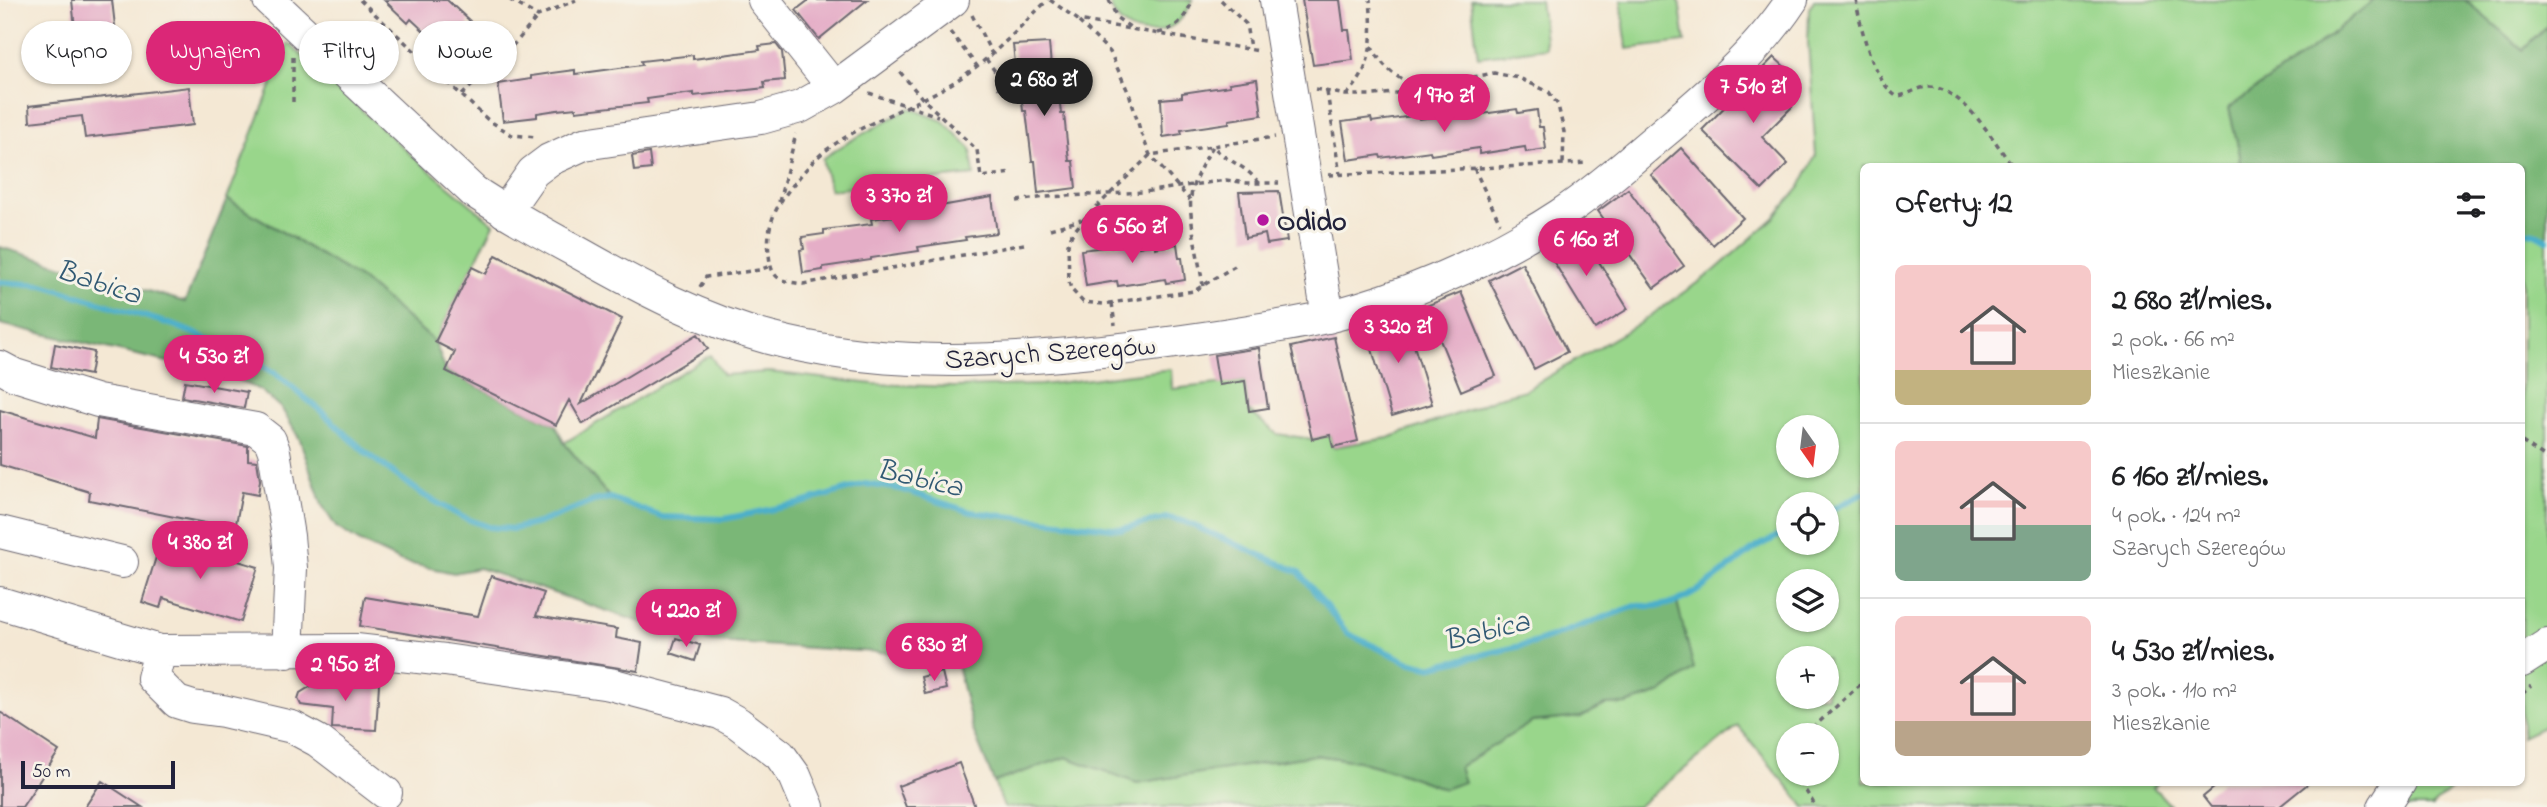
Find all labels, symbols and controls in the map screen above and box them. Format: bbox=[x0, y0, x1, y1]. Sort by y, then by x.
chip: Kupno bbox=[21, 21, 132, 84]
chip: Wynajem bbox=[146, 21, 285, 84]
chip: Filtry bbox=[299, 21, 399, 84]
chip: Nowe bbox=[413, 21, 517, 84]
pin: 2 680 zł bbox=[972, 58, 1116, 118]
text: 2 680 zł bbox=[1011, 64, 1077, 97]
pin: 7 510 zł bbox=[1681, 66, 1825, 125]
text: 7 510 zł bbox=[1720, 71, 1786, 104]
pin: 1 970 zł bbox=[1372, 74, 1516, 134]
text: 1 970 zł bbox=[1414, 80, 1474, 113]
pin: 3 370 zł bbox=[827, 174, 971, 234]
text: 3 370 zł bbox=[867, 180, 931, 213]
text: Oferty: 12 bbox=[1895, 183, 2013, 227]
icon: filters bbox=[2452, 186, 2490, 224]
place label: Odido bbox=[1277, 203, 1346, 244]
pin: 6 560 zł bbox=[1060, 205, 1204, 265]
text: 6 560 zł bbox=[1097, 211, 1167, 244]
marker: Odido bbox=[1255, 212, 1271, 228]
pin: 6 160 zł bbox=[1514, 218, 1658, 278]
text: 6 160 zł bbox=[1554, 224, 1618, 257]
water label: Babica bbox=[50, 249, 147, 318]
text: 2 680 zł/mies. bbox=[2112, 280, 2272, 324]
icon: home bbox=[1951, 293, 2035, 377]
pin: 3 320 zł bbox=[1326, 306, 1470, 365]
text: 3 320 zł bbox=[1365, 311, 1431, 344]
text: 2 pok. · 66 m² bbox=[2112, 324, 2235, 357]
street label: Szarych Szeregów bbox=[943, 327, 1157, 382]
pin: 4 530 zł bbox=[142, 336, 286, 395]
text: 4 530 zł bbox=[180, 341, 248, 374]
text: Mieszkanie bbox=[2112, 357, 2210, 390]
north arrow bbox=[1776, 415, 1839, 478]
map controls bbox=[1776, 415, 1839, 786]
water label: Babica bbox=[872, 449, 968, 511]
text: 6 160 zł/mies. bbox=[2112, 456, 2268, 500]
icon: home bbox=[1951, 469, 2035, 553]
button: locate bbox=[1776, 492, 1839, 555]
text: 4 pok. · 124 m² bbox=[2112, 500, 2241, 533]
pin: 4 380 zł bbox=[128, 522, 272, 581]
text: 4 380 zł bbox=[168, 527, 232, 560]
text: Szarych Szeregów bbox=[2112, 533, 2286, 566]
button: layers bbox=[1776, 569, 1839, 632]
pin: 4 220 zł bbox=[614, 590, 758, 649]
text: 4 220 zł bbox=[652, 595, 720, 628]
water label: Babica bbox=[1439, 601, 1535, 665]
pin: 6 830 zł bbox=[862, 624, 1006, 683]
text: 6 830 zł bbox=[902, 629, 966, 662]
text: 4 530 zł/mies. bbox=[2112, 631, 2274, 675]
pin: 2 950 zł bbox=[273, 644, 417, 703]
icon: home bbox=[1951, 644, 2035, 728]
button: + bbox=[1776, 646, 1839, 709]
text: 2 950 zł bbox=[311, 649, 379, 682]
text: 3 pok. · 110 m² bbox=[2112, 675, 2237, 708]
text: Mieszkanie bbox=[2112, 708, 2210, 741]
button: − bbox=[1776, 723, 1839, 786]
scale bar bbox=[21, 758, 175, 790]
text: 50 m bbox=[32, 759, 71, 786]

